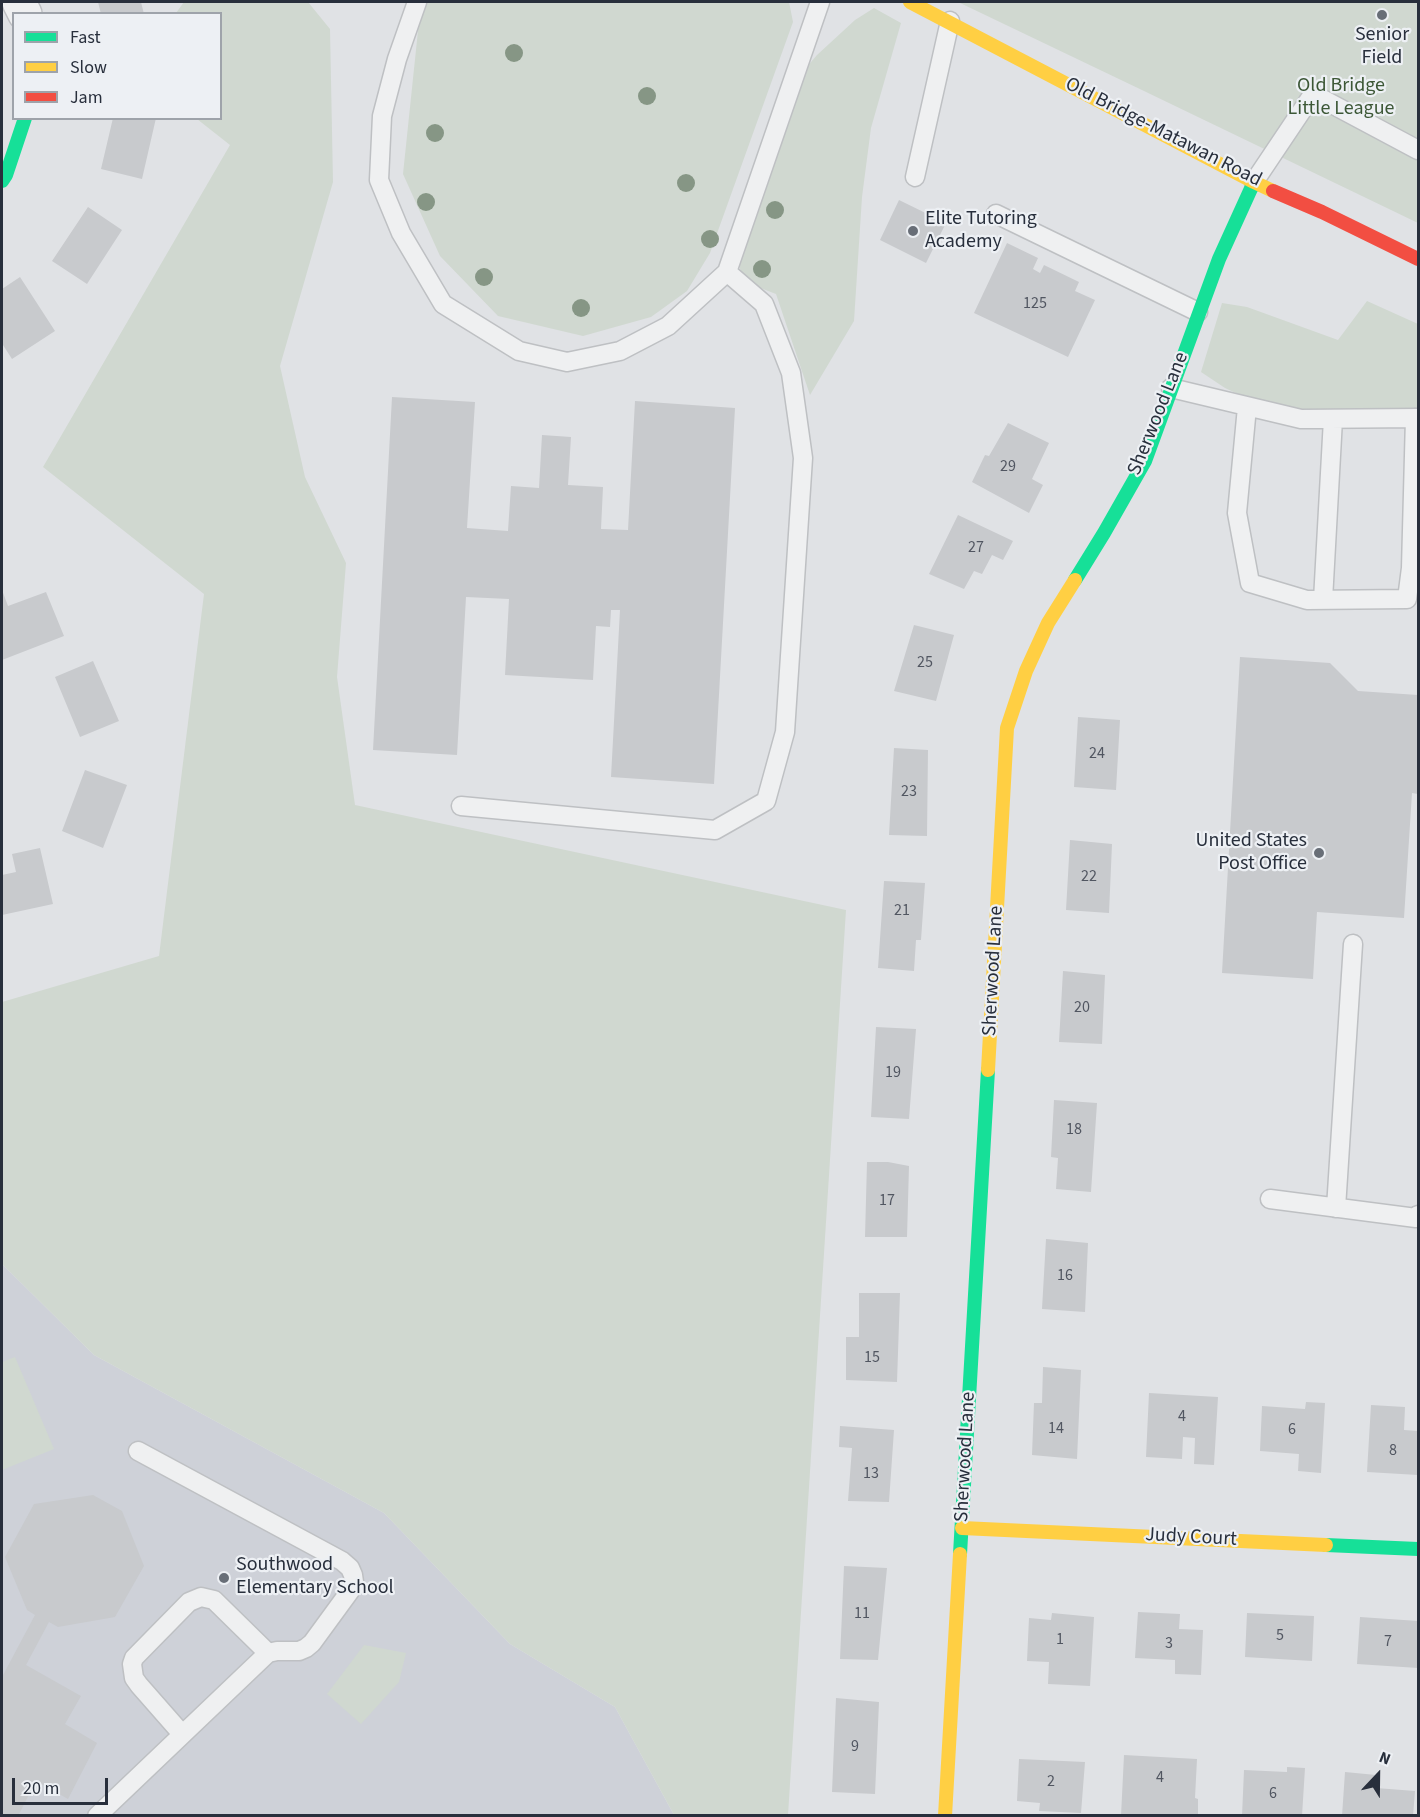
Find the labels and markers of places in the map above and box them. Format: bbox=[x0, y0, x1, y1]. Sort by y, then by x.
marker: Senior Field bbox=[1375, 8, 1389, 22]
place label: Senior Field bbox=[1355, 24, 1409, 71]
place label: Elite Tutoring Academy bbox=[925, 208, 1037, 255]
marker: Elite Tutoring Academy bbox=[906, 224, 920, 238]
place label: United States Post Office bbox=[1196, 830, 1307, 877]
marker: United States Post Office bbox=[1312, 846, 1326, 860]
place label: Southwood Elementary School bbox=[236, 1554, 394, 1601]
marker: Southwood Elementary School bbox=[217, 1571, 231, 1585]

